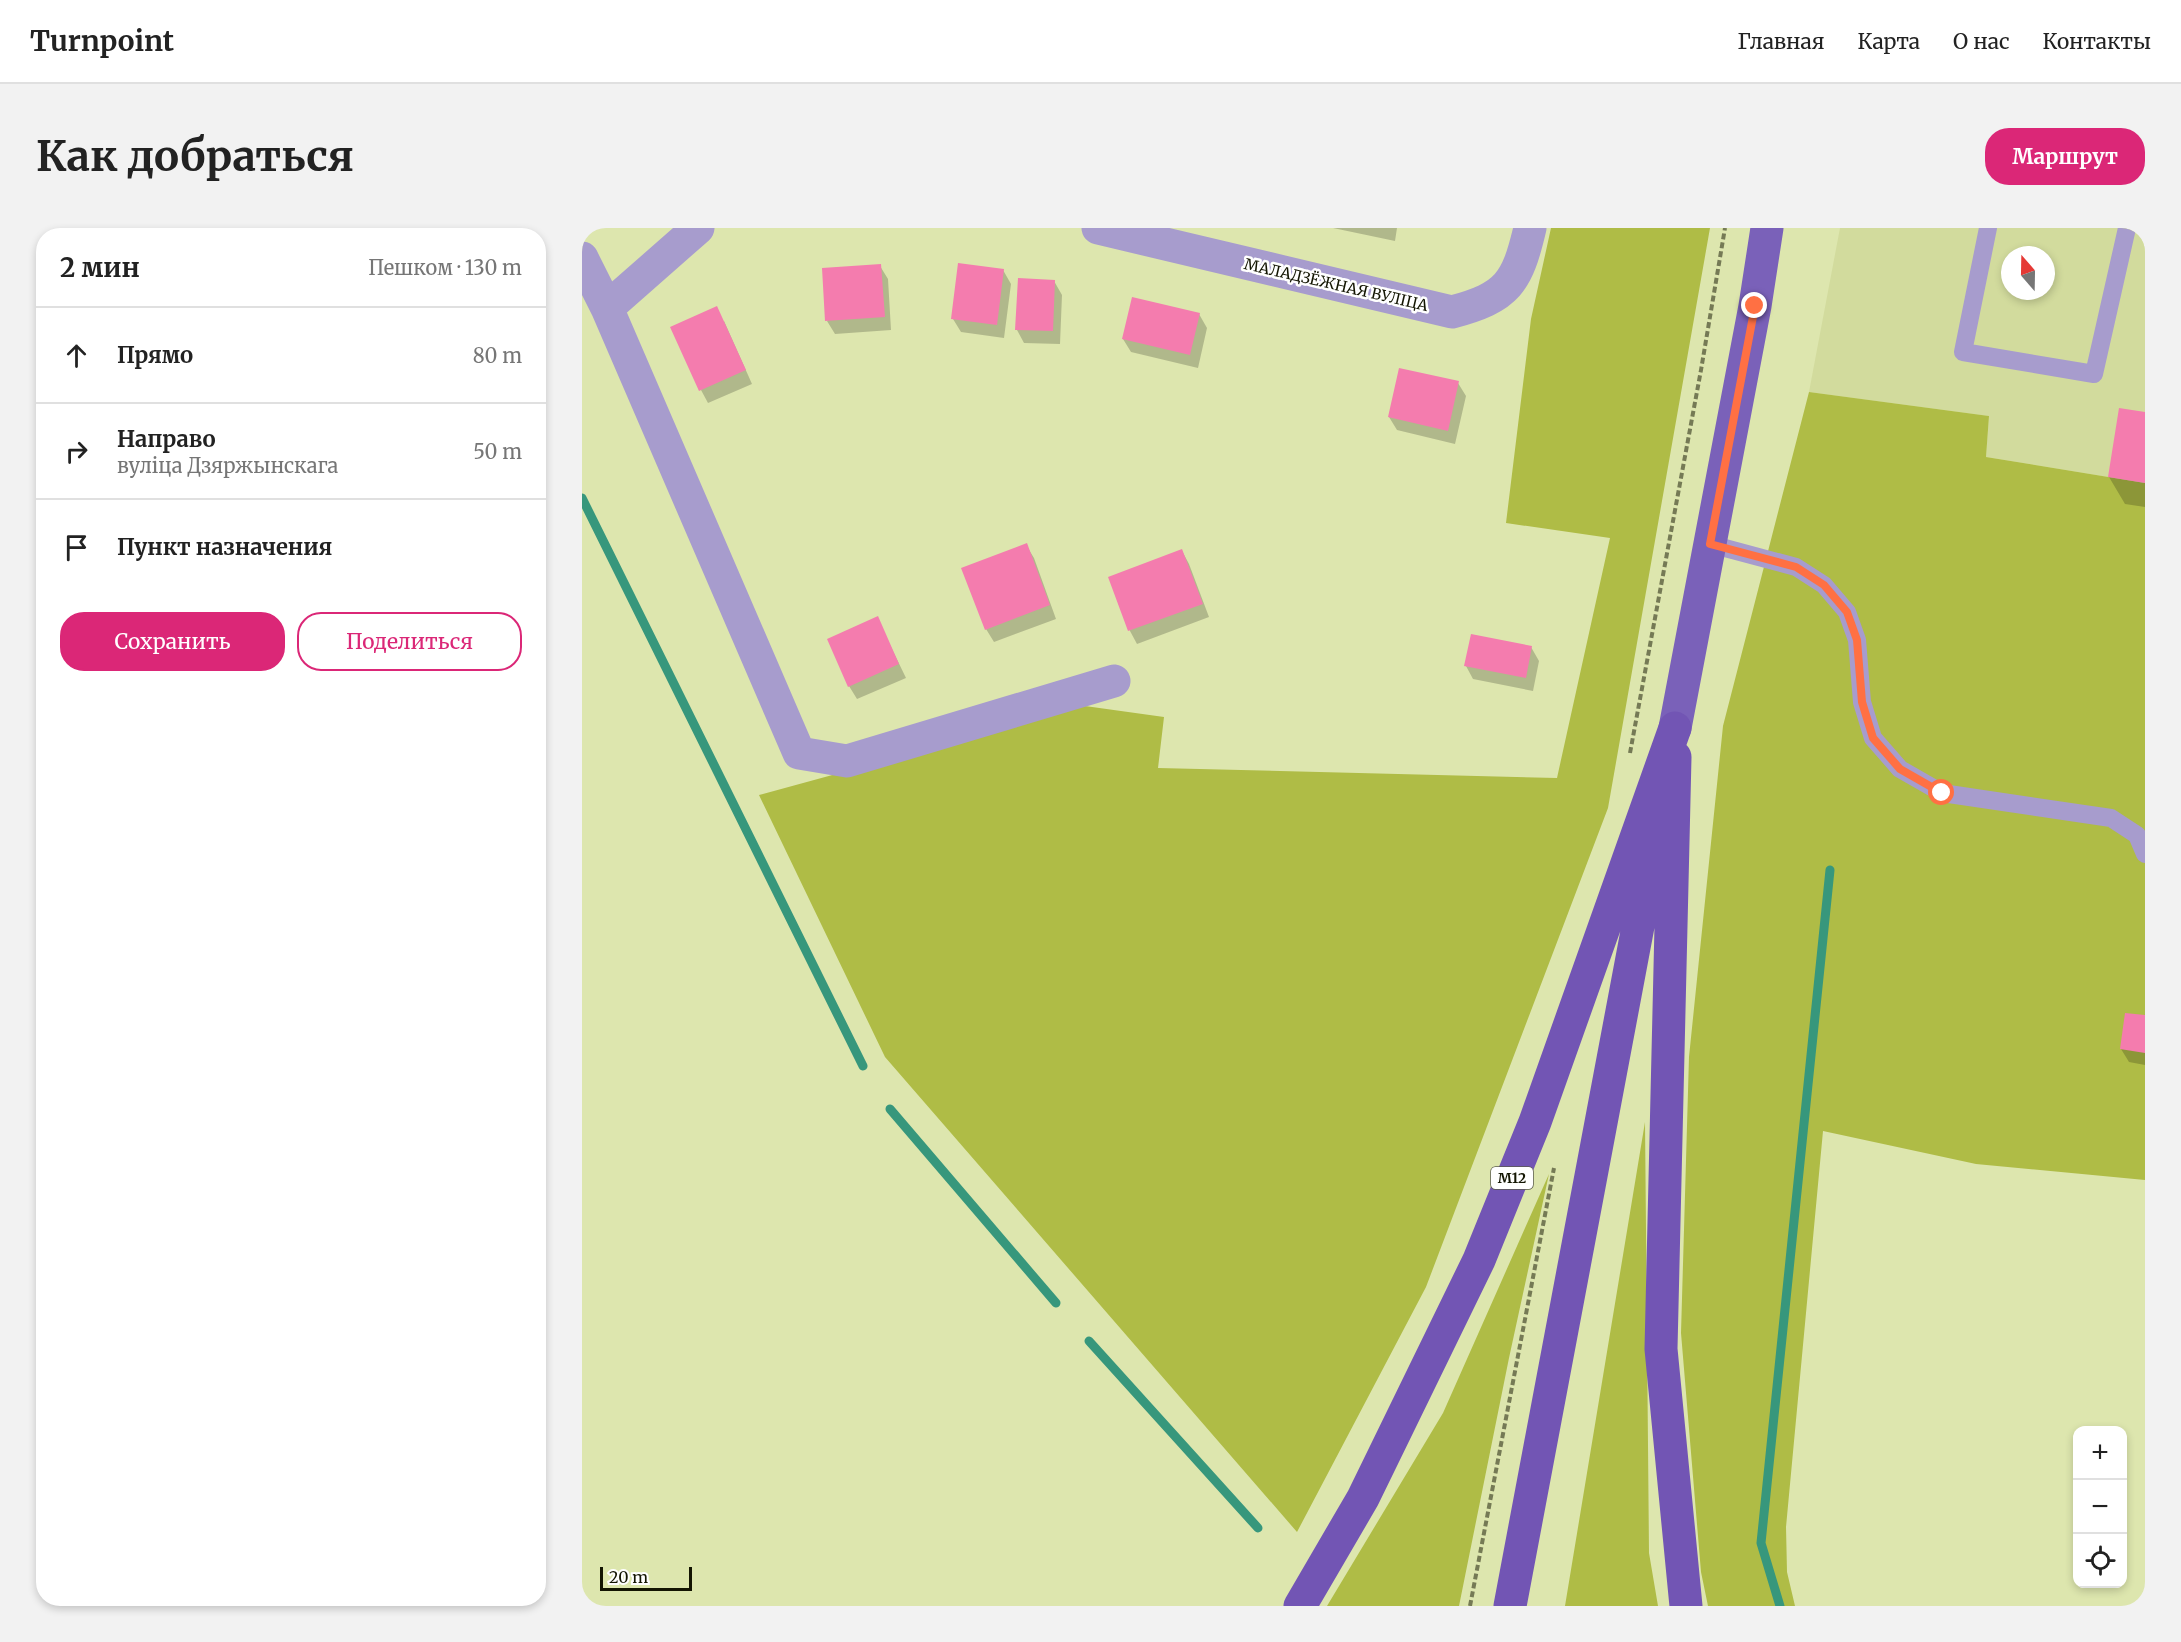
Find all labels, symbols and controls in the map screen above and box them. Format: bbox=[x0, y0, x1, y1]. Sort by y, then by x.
text: Turnpoint bbox=[30, 23, 174, 59]
text: Главная bbox=[1738, 28, 1825, 55]
text: Карта bbox=[1858, 28, 1920, 55]
text: О нас bbox=[1953, 28, 2010, 55]
text: Контакты bbox=[2043, 28, 2151, 55]
button: Маршрут bbox=[1985, 128, 2145, 185]
text: Как добраться bbox=[36, 130, 354, 182]
north arrow bbox=[2001, 246, 2055, 300]
text: 2 мин bbox=[60, 251, 140, 284]
street label: МАЛАДЗЁЖНАЯ ВУЛІЦА bbox=[1242, 254, 1430, 315]
text: Пешком · 130 m bbox=[368, 255, 522, 280]
route end bbox=[1741, 292, 1767, 318]
icon: ahead bbox=[60, 339, 93, 372]
text: Прямо bbox=[117, 341, 193, 369]
text: 80 m bbox=[473, 343, 522, 368]
text: Направо bbox=[117, 425, 216, 453]
icon: right bbox=[60, 435, 93, 468]
text: 50 m bbox=[473, 439, 522, 464]
text: вуліца Дзяржынскага bbox=[117, 453, 338, 478]
icon: arrive bbox=[60, 531, 93, 564]
text: Пункт назначения bbox=[117, 533, 332, 561]
button: Сохранить bbox=[60, 612, 285, 671]
button: Поделиться bbox=[297, 612, 522, 671]
route start bbox=[1928, 779, 1954, 805]
road number: М12 bbox=[1491, 1167, 1533, 1189]
map controls bbox=[2073, 1426, 2127, 1588]
button: + bbox=[2073, 1426, 2127, 1480]
button: − bbox=[2073, 1480, 2127, 1534]
button: locate bbox=[2073, 1534, 2127, 1588]
scale bar bbox=[600, 1564, 692, 1592]
text: 20 m bbox=[609, 1567, 648, 1587]

